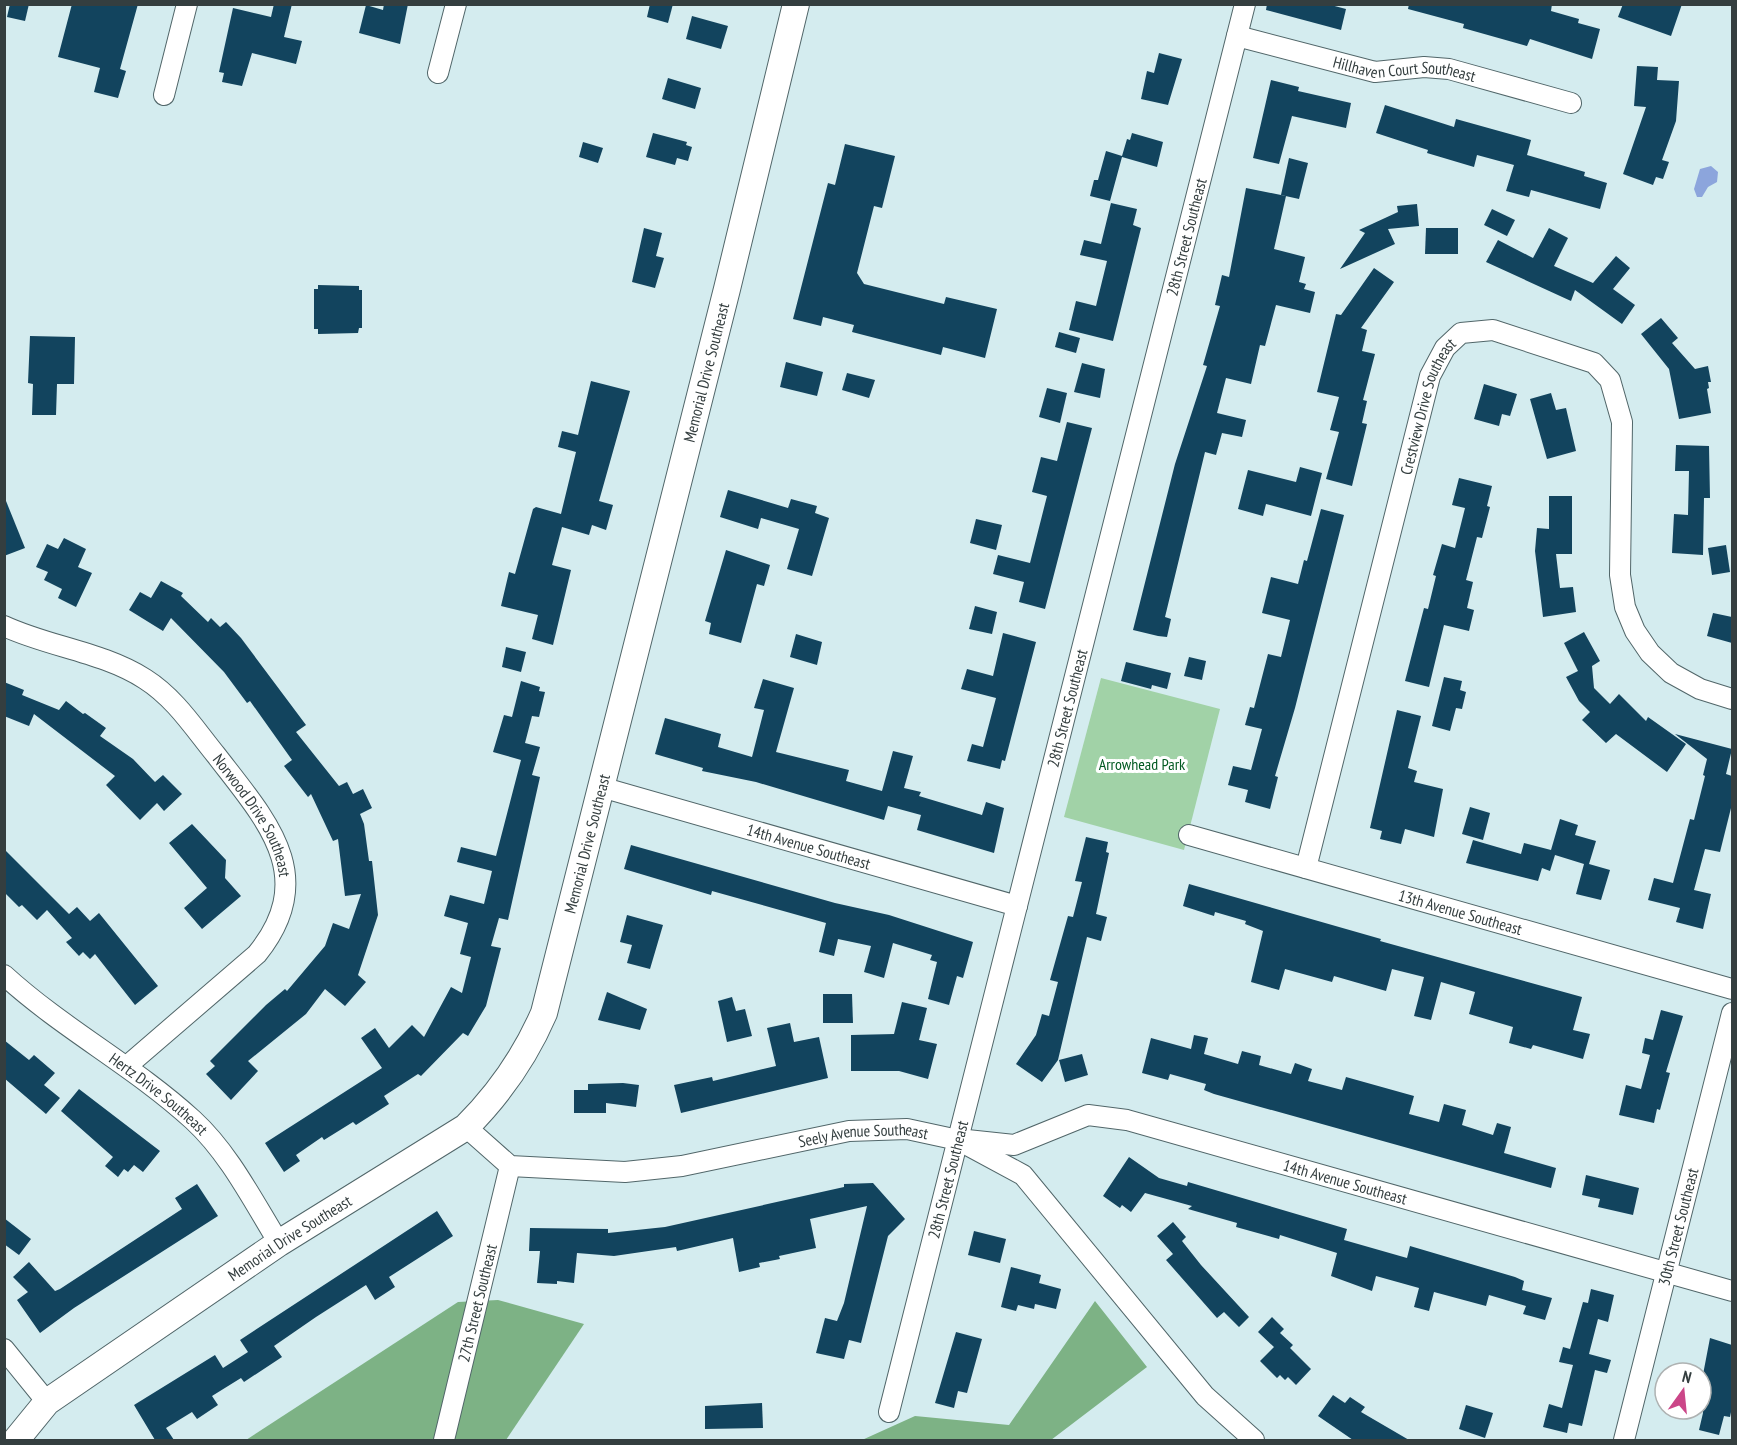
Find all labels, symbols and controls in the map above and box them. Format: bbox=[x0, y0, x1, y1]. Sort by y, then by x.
street label: Hillhaven Court Southeast bbox=[1331, 51, 1479, 86]
street label: 28th Street Southeast bbox=[1162, 175, 1211, 298]
street label: Memorial Drive Southeast bbox=[679, 300, 733, 444]
street label: Crestview Drive Southeast bbox=[1396, 333, 1460, 477]
street label: 28th Street Southeast bbox=[1042, 647, 1092, 769]
street label: Norwood Drive Southeast bbox=[209, 750, 295, 878]
park label: Arrowhead Park bbox=[1099, 754, 1186, 774]
street label: Memorial Drive Southeast bbox=[560, 771, 614, 915]
street label: 14th Avenue Southeast bbox=[745, 819, 873, 874]
street label: 13th Avenue Southeast bbox=[1396, 885, 1525, 939]
street label: Hertz Drive Southeast bbox=[105, 1048, 213, 1139]
street label: 28th Street Southeast bbox=[923, 1118, 972, 1240]
street label: Seely Avenue Southeast bbox=[797, 1119, 931, 1151]
street label: 14th Avenue Southeast bbox=[1281, 1155, 1410, 1209]
street label: 30th Street Southeast bbox=[1653, 1165, 1703, 1288]
street label: Memorial Drive Southeast bbox=[224, 1190, 356, 1285]
street label: 27th Street Southeast bbox=[453, 1241, 501, 1364]
north arrow bbox=[1653, 1361, 1713, 1421]
text: N bbox=[1680, 1366, 1694, 1387]

